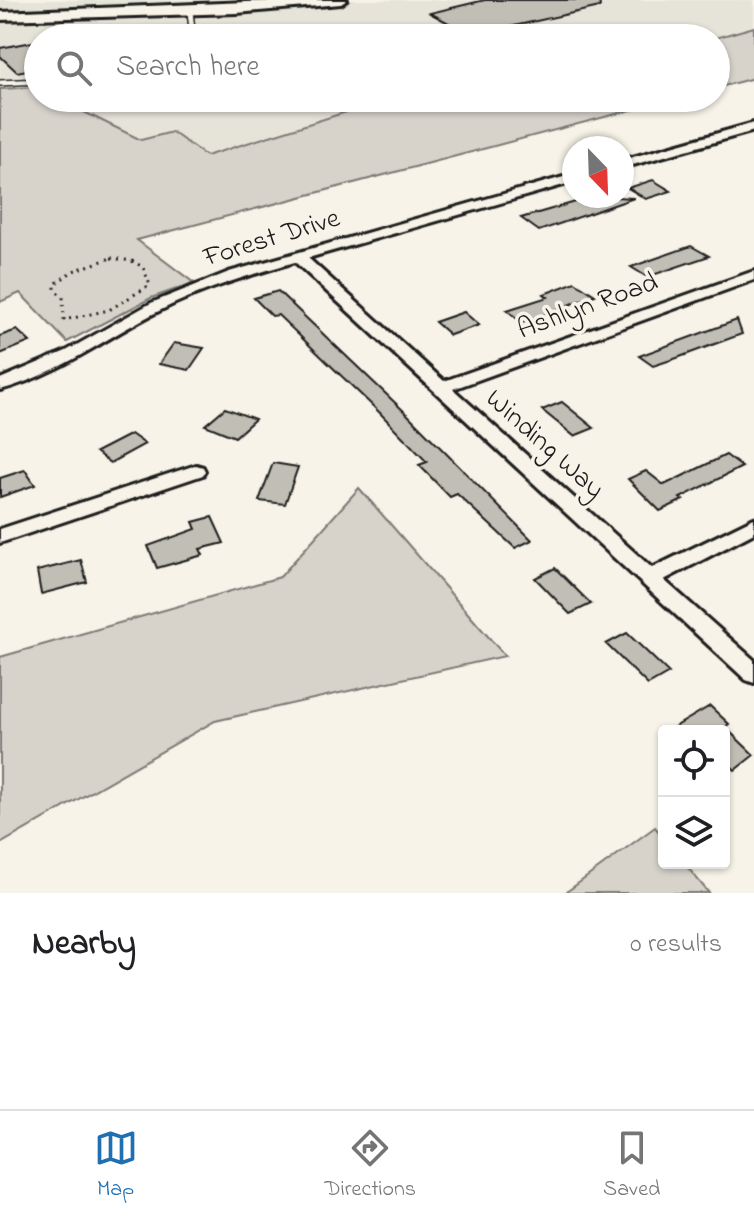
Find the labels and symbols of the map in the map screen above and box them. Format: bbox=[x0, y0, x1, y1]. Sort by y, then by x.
north arrow bbox=[562, 136, 634, 208]
street label: Forest Drive bbox=[198, 199, 346, 279]
street label: Ashlyn Road bbox=[512, 263, 664, 351]
street label: Winding Way bbox=[475, 380, 613, 510]

